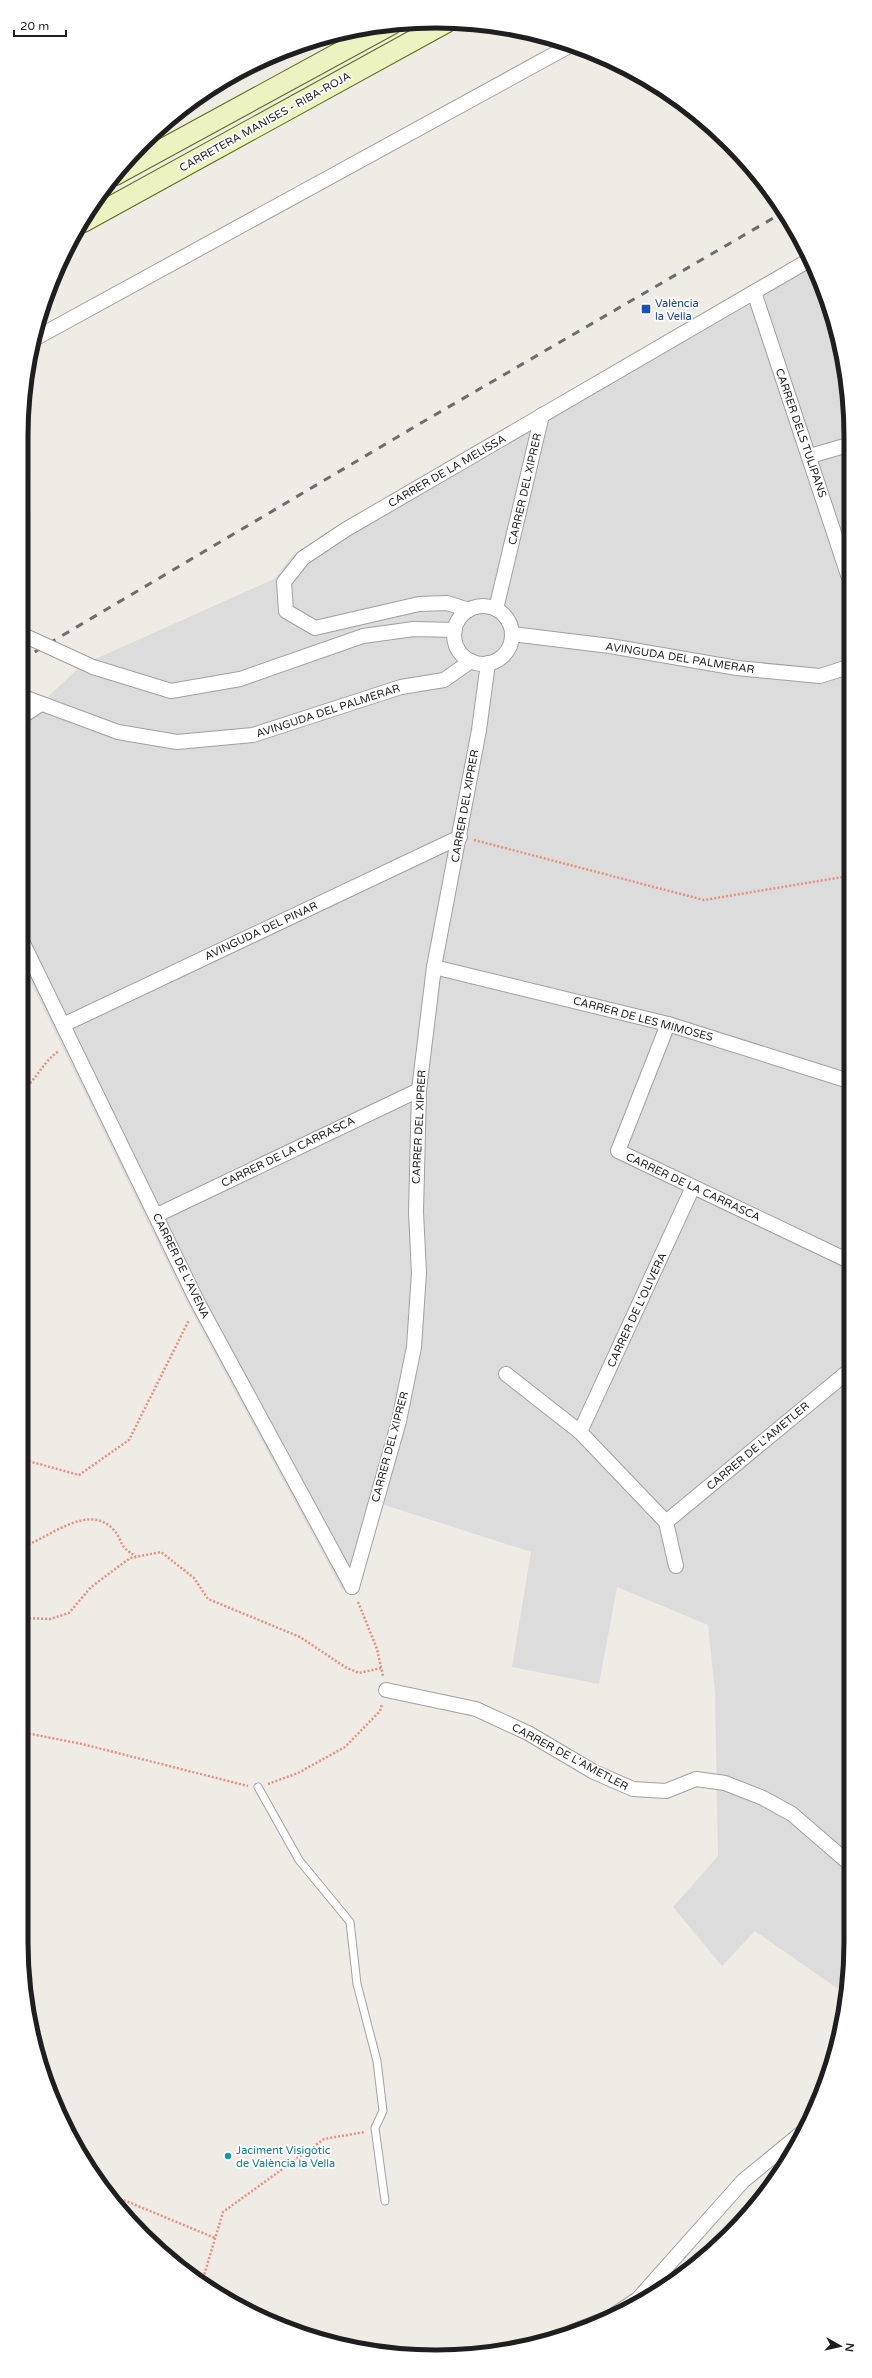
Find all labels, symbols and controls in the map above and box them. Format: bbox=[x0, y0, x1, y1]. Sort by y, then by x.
scale bar bbox=[14, 12, 66, 38]
text: 20 m bbox=[20, 19, 49, 33]
street label: CARRETERA MANISES - RIBA-ROJA bbox=[177, 69, 353, 175]
place label: València la Vella bbox=[655, 297, 699, 323]
marker: València la Vella bbox=[640, 303, 652, 315]
street label: CARRER DELS TULIPANS bbox=[773, 367, 829, 499]
street label: CARRER DE LA MELISSA bbox=[386, 432, 508, 510]
street label: CARRER DEL XIPRER bbox=[506, 432, 544, 546]
street label: AVINGUDA DEL PALMERAR bbox=[605, 640, 756, 676]
street label: AVINGUDA DEL PALMERAR bbox=[254, 681, 402, 740]
street label: CARRER DEL XIPRER bbox=[449, 748, 481, 863]
street label: AVINGUDA DEL PINAR bbox=[203, 899, 320, 963]
street label: CARRER DE LES MIMOSES bbox=[572, 994, 715, 1044]
street label: CARRER DEL XIPRER bbox=[410, 1069, 428, 1184]
street label: CARRER DE LA CARRASCA bbox=[219, 1114, 357, 1190]
street label: CARRER DE LA CARRASCA bbox=[624, 1150, 762, 1224]
street label: CARRER DE L'AVENA bbox=[150, 1211, 212, 1321]
street label: CARRER DE L'OLIVERA bbox=[605, 1251, 669, 1369]
street label: CARRER DEL XIPRER bbox=[369, 1390, 411, 1504]
street label: CARRER DE L'AMETLER bbox=[704, 1399, 812, 1493]
street label: CARRER DE L'AMETLER bbox=[510, 1721, 631, 1793]
place label: Jaciment Visigòtic de València la Vella bbox=[236, 2144, 335, 2170]
marker: Jaciment Visigòtic de València la Vella bbox=[223, 2151, 233, 2161]
north arrow bbox=[820, 2326, 860, 2366]
text: N bbox=[842, 2342, 856, 2353]

